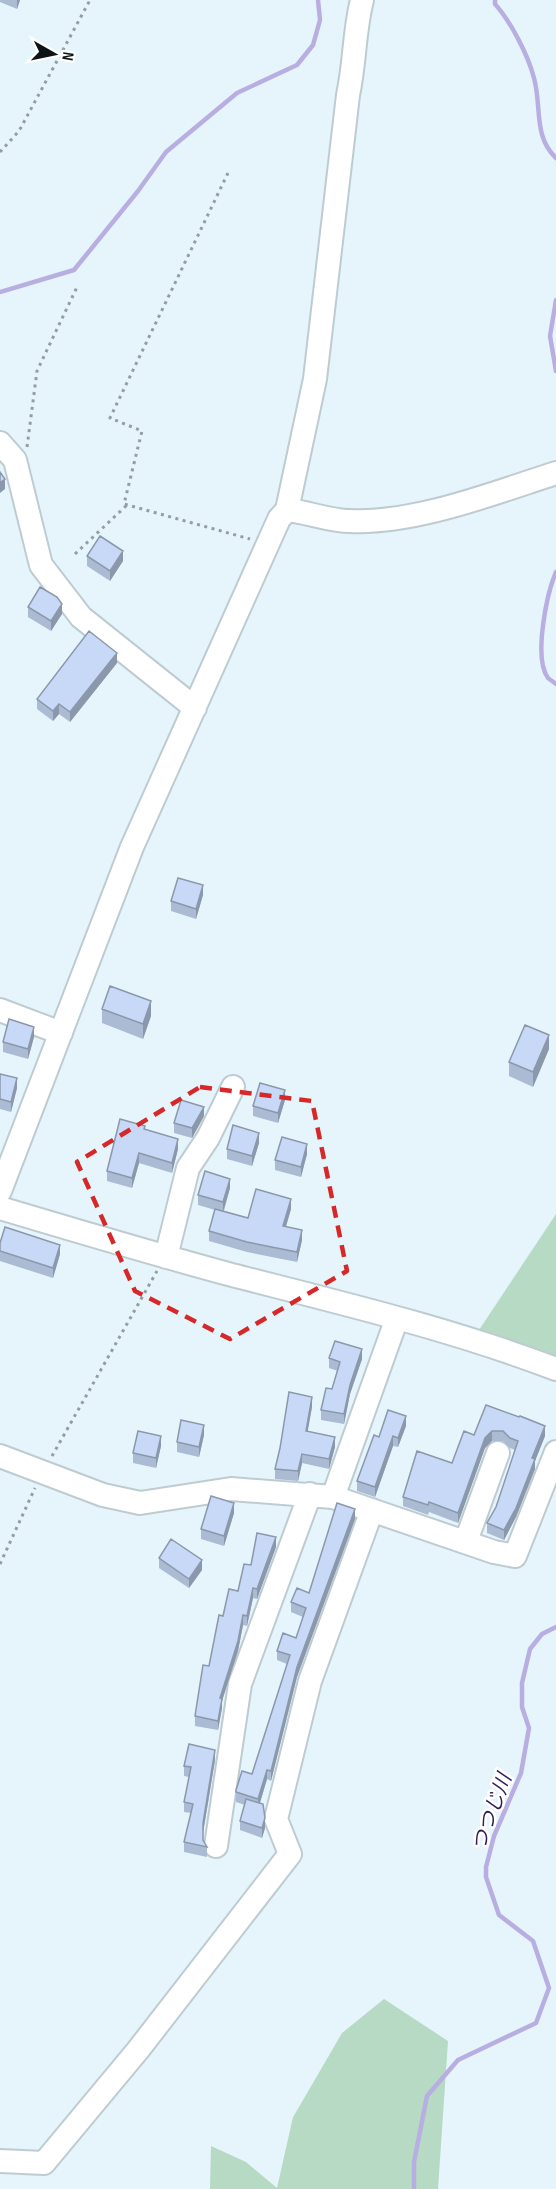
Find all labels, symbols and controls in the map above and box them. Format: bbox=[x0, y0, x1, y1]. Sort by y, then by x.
north arrow bbox=[24, 24, 84, 84]
text: N bbox=[57, 50, 77, 62]
water label: つつじ川 bbox=[467, 1769, 518, 1854]

